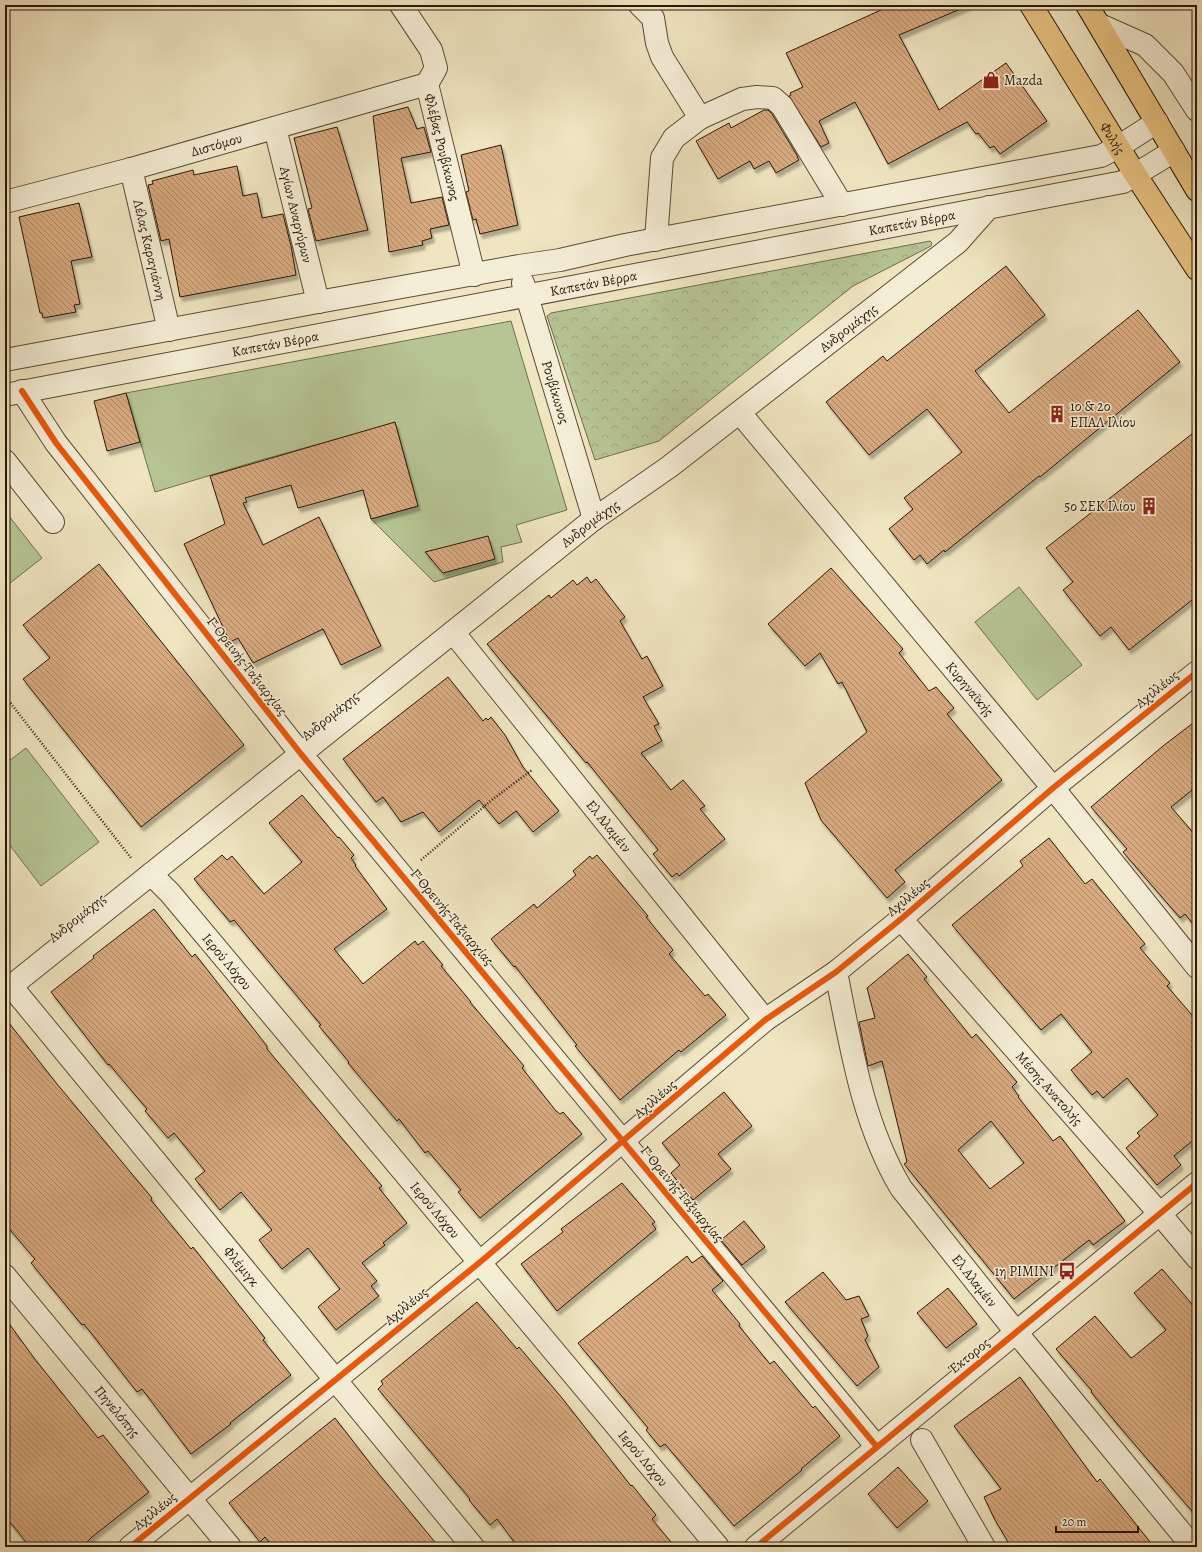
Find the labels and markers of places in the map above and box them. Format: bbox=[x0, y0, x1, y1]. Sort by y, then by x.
shop icon: Mazda bbox=[981, 70, 1001, 90]
place label: Mazda bbox=[1004, 71, 1043, 90]
place label: 1ο & 2ο ΕΠΑΛ Ιλίου bbox=[1070, 397, 1136, 432]
building icon: 1ο & 2ο ΕΠΑΛ Ιλίου bbox=[1047, 404, 1067, 424]
building icon: 5ο ΣΕΚ Ιλίου bbox=[1139, 496, 1159, 516]
place label: 5ο ΣΕΚ Ιλίου bbox=[1064, 497, 1136, 516]
bus stop icon: 1η ΡΙΜΙΝΙ bbox=[1057, 1261, 1077, 1281]
place label: 1η ΡΙΜΙΝΙ bbox=[994, 1262, 1054, 1281]

